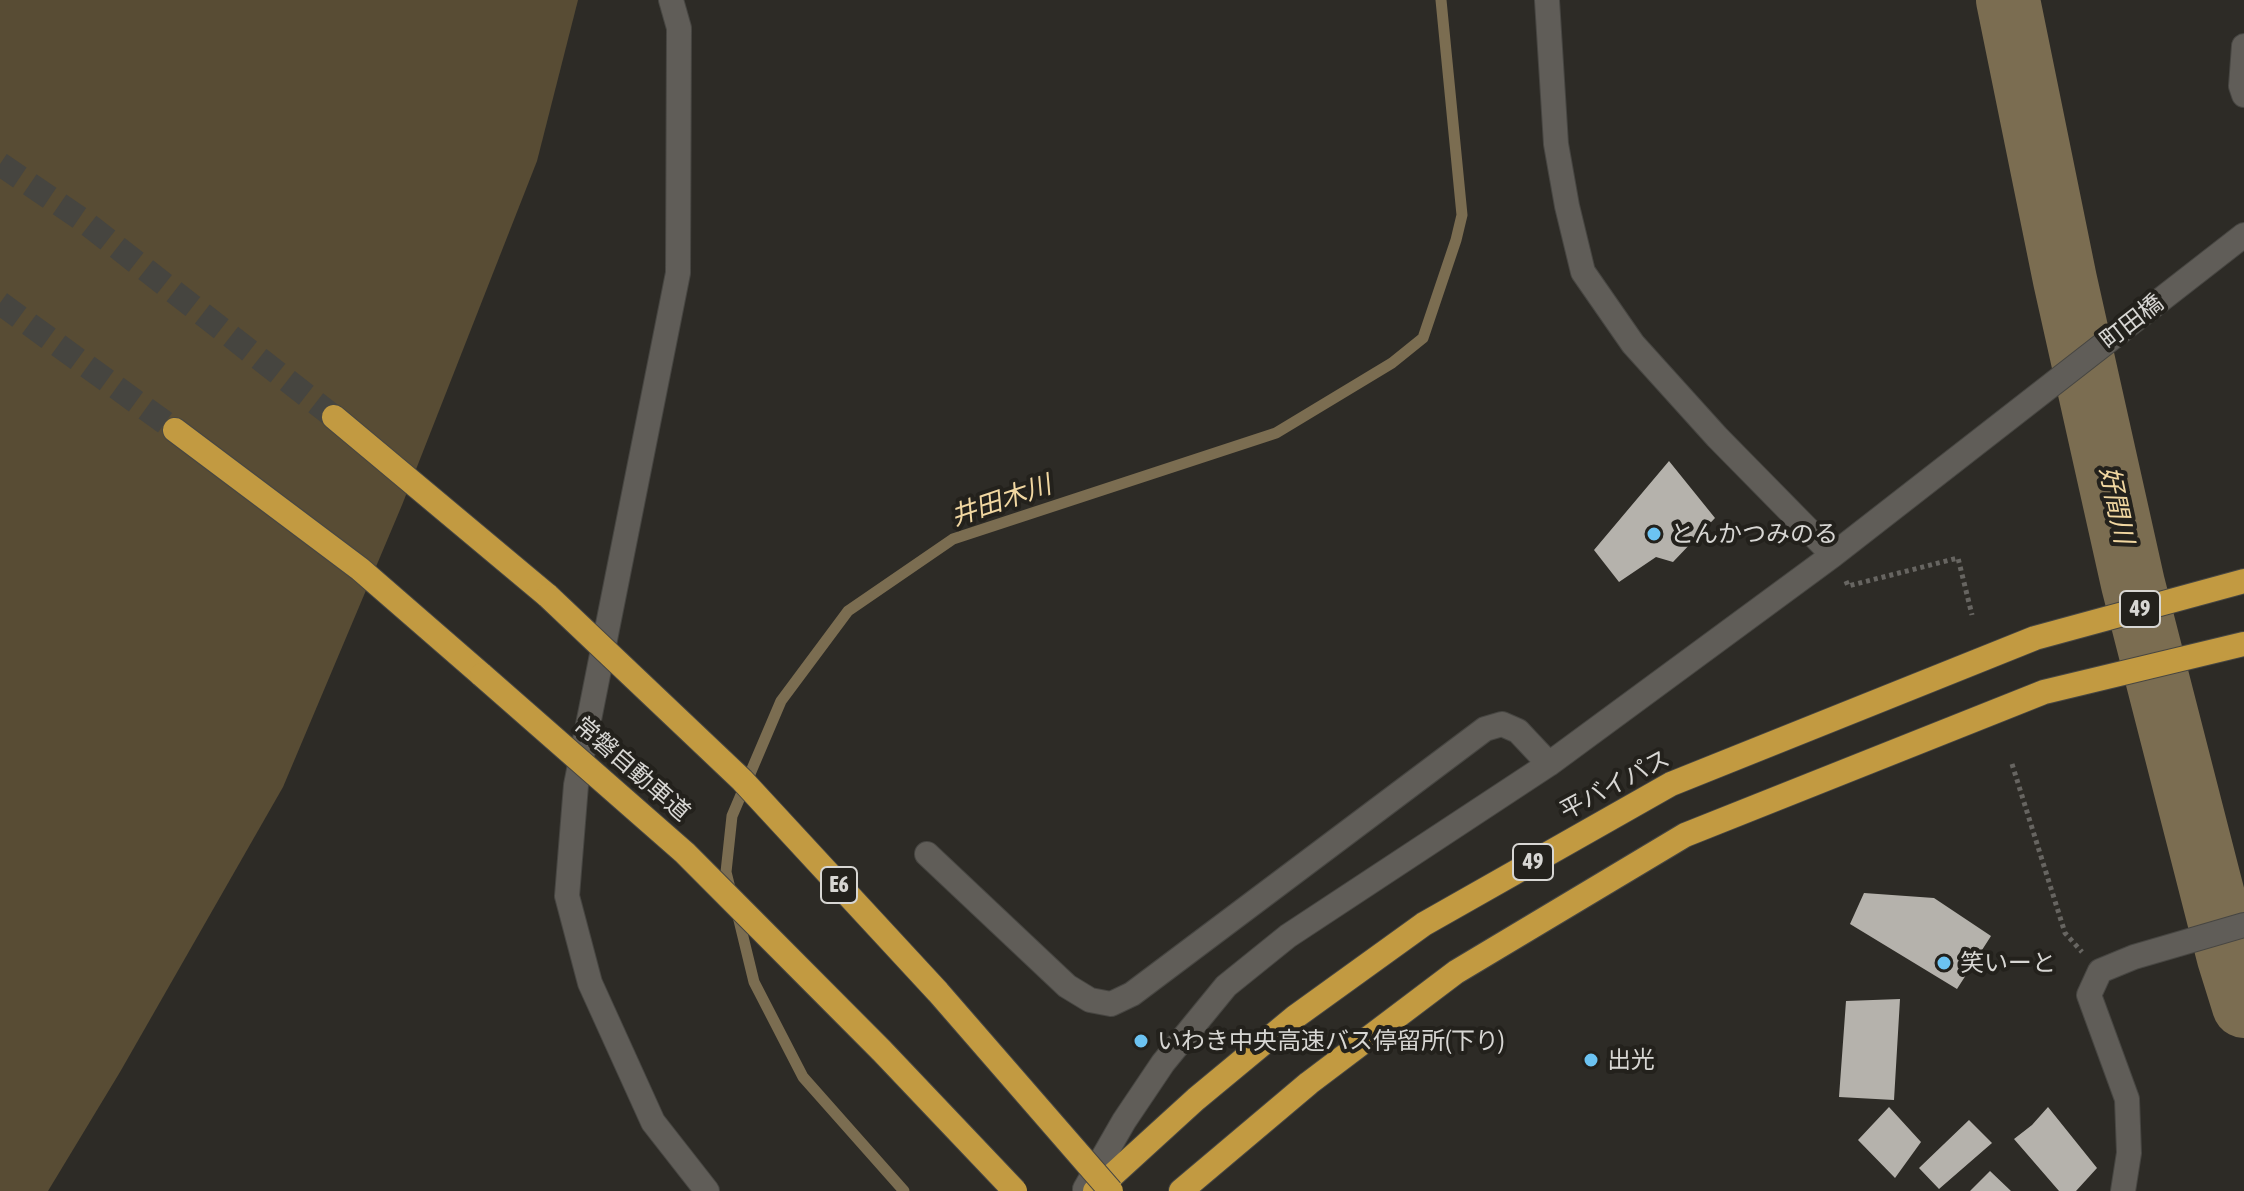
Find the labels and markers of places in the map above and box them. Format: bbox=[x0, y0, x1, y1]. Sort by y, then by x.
place label: とんかつみのる bbox=[1670, 520, 1838, 548]
marker: とんかつみのる bbox=[1645, 525, 1663, 543]
place label: 笑いーと bbox=[1960, 949, 2056, 977]
marker: 笑いーと bbox=[1935, 954, 1953, 972]
place label: いわき中央高速バス停留所(下り) bbox=[1157, 1027, 1505, 1055]
marker: いわき中央高速バス停留所(下り) bbox=[1132, 1032, 1150, 1050]
place label: 出光 bbox=[1607, 1046, 1655, 1074]
marker: 出光 bbox=[1582, 1051, 1600, 1069]

